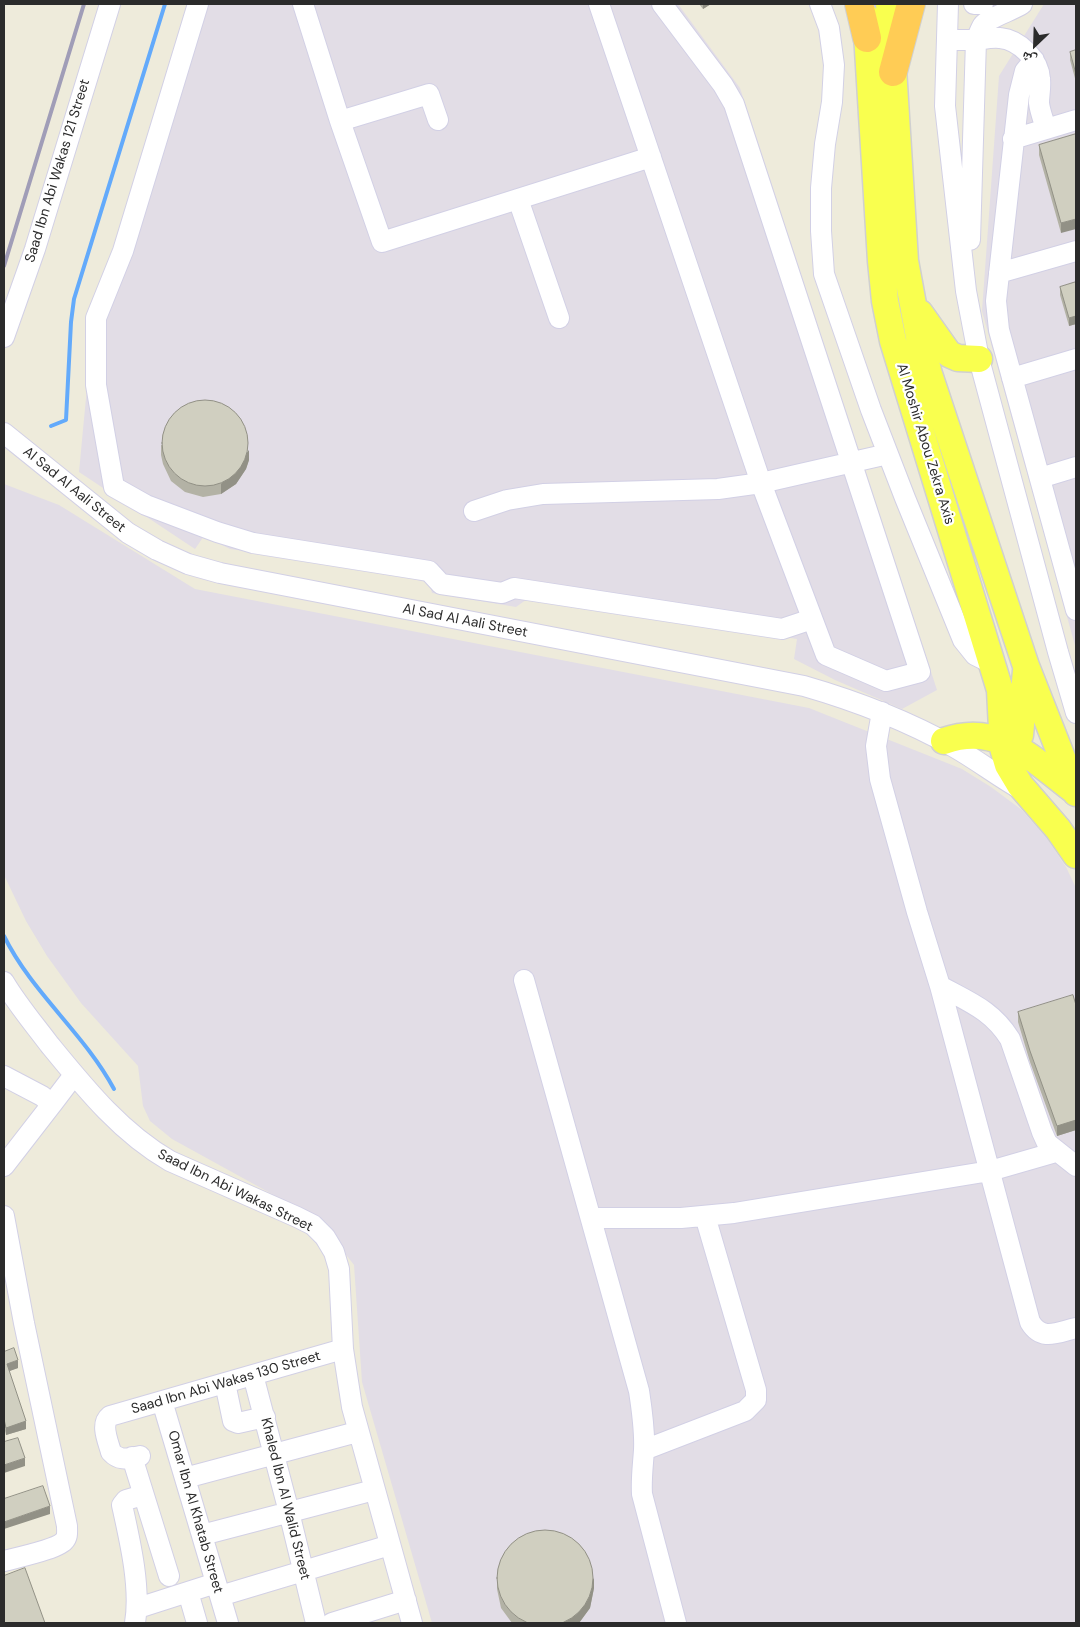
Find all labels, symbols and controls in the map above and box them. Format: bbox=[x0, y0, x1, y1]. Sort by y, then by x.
north arrow bbox=[1010, 20, 1060, 70]
text: ش bbox=[1018, 47, 1039, 70]
street label: Saad Ibn Abi Wakas 121 Street bbox=[22, 77, 94, 265]
street label: Al Moshir Abou Zekra Axis bbox=[892, 362, 958, 526]
street label: Al Sad Al Aali Street bbox=[19, 443, 129, 537]
street label: Al Sad Al Aali Street bbox=[401, 601, 529, 641]
street label: Saad Ibn Abi Wakas Street bbox=[155, 1146, 315, 1236]
street label: Saad Ibn Abi Wakas 130 Street bbox=[129, 1348, 323, 1418]
street label: Khaled Ibn Al Walid Street bbox=[257, 1416, 313, 1582]
street label: Omar Ibn Al Khatab Street bbox=[164, 1429, 226, 1595]

